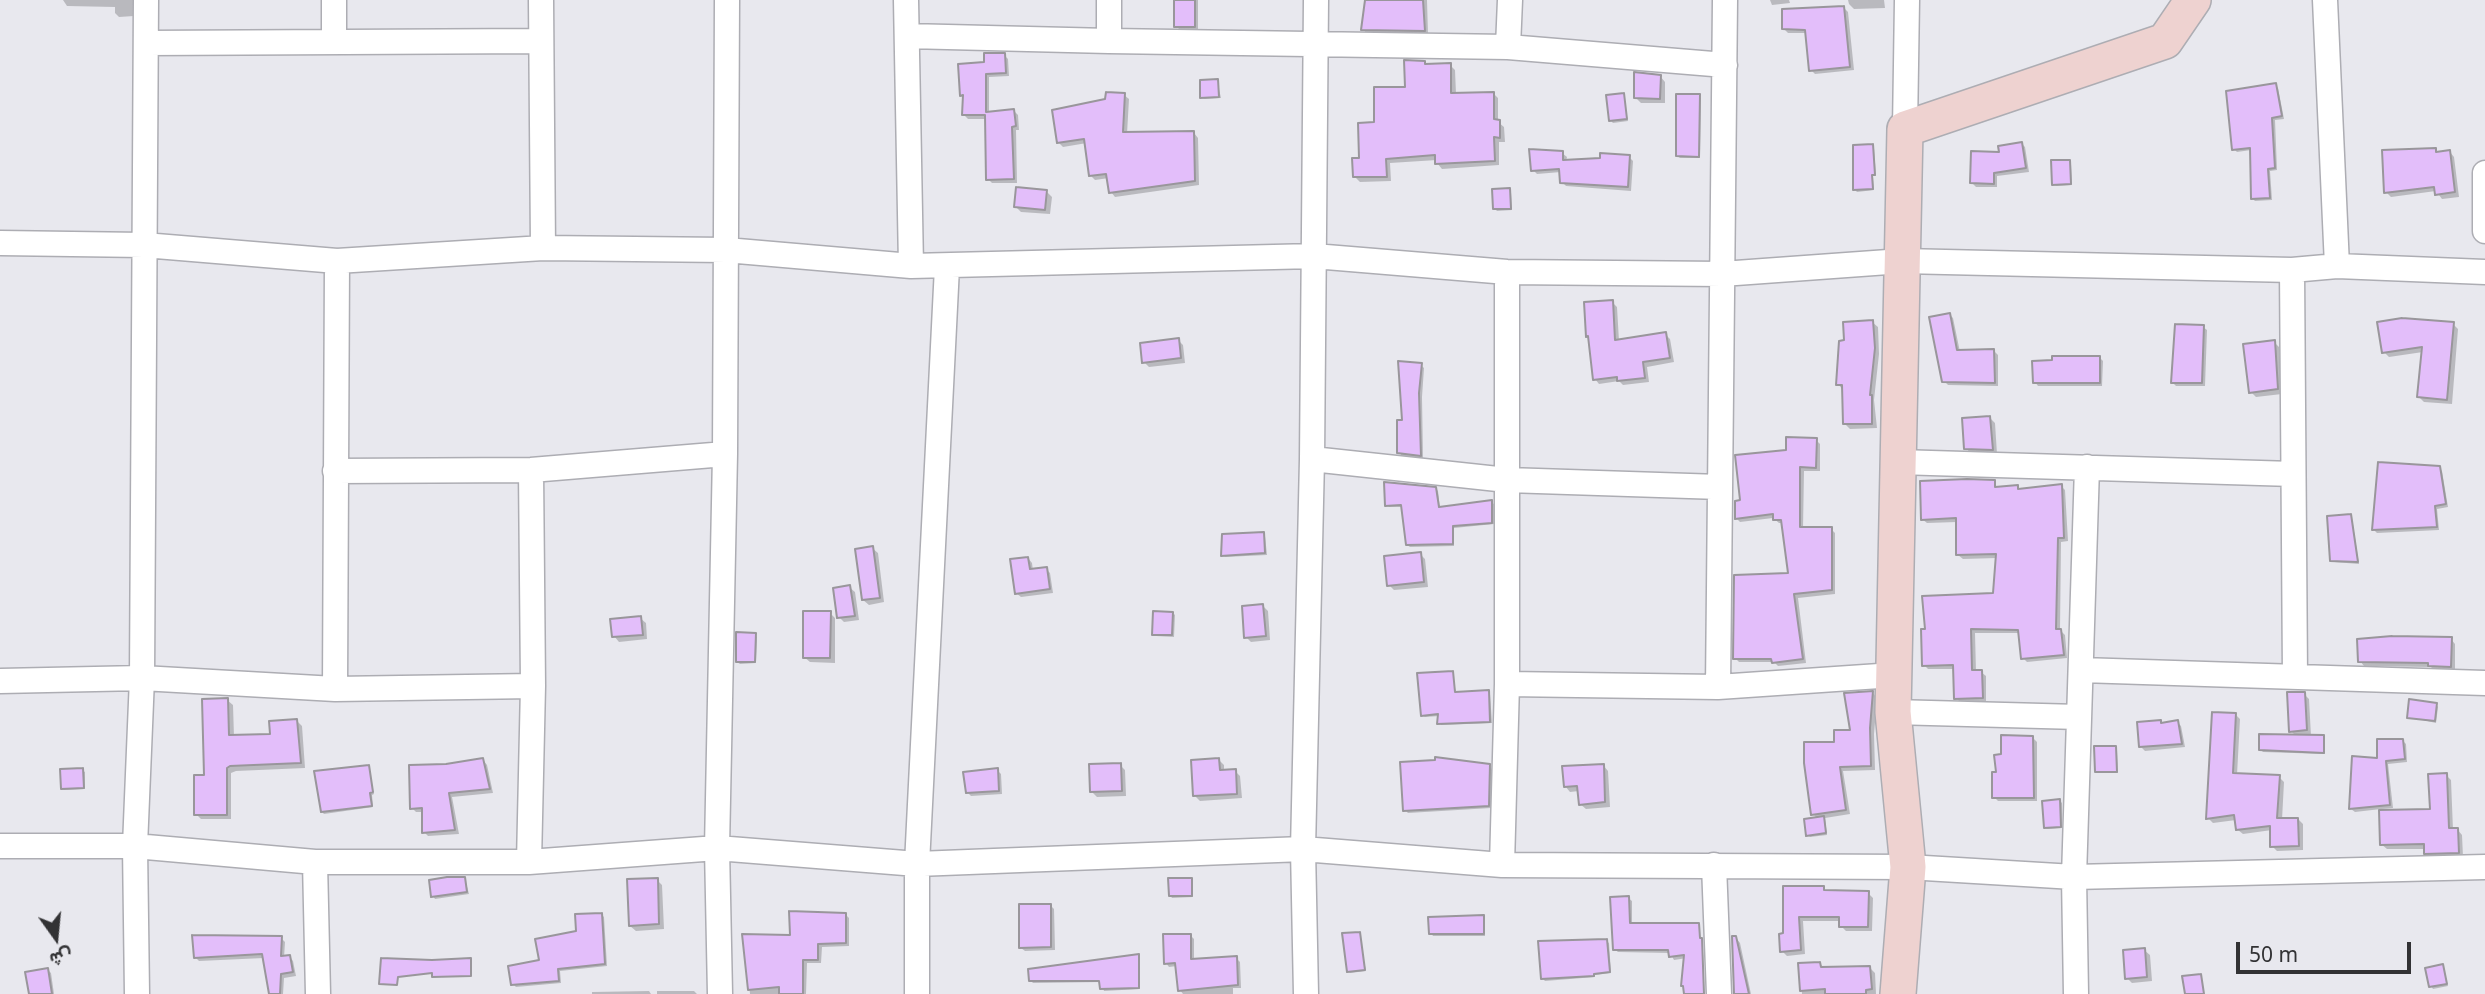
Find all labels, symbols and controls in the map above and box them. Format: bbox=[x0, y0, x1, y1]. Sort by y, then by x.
north arrow bbox=[21, 903, 91, 973]
scale bar bbox=[2240, 928, 2415, 972]
text: 50 m bbox=[2249, 940, 2298, 968]
text: ش bbox=[47, 943, 76, 974]

